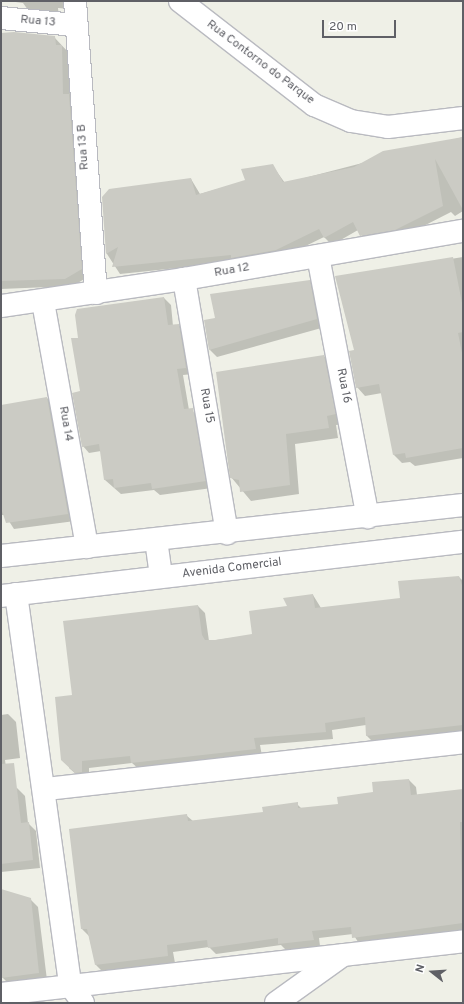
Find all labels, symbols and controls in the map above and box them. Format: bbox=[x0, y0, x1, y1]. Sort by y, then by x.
scale bar bbox=[324, 12, 398, 38]
street label: Rua 13 bbox=[20, 13, 56, 31]
street label: Rua Contorno do Parque bbox=[203, 18, 317, 108]
text: 20 m bbox=[329, 19, 357, 35]
street label: Rua 13 B bbox=[75, 123, 93, 171]
street label: Rua 12 bbox=[213, 261, 251, 281]
street label: Rua 16 bbox=[333, 367, 353, 405]
street label: Rua 15 bbox=[196, 387, 216, 425]
street label: Rua 14 bbox=[55, 405, 75, 443]
street label: Avenida Comercial bbox=[181, 556, 283, 582]
north arrow bbox=[412, 952, 452, 992]
text: N bbox=[413, 963, 428, 974]

